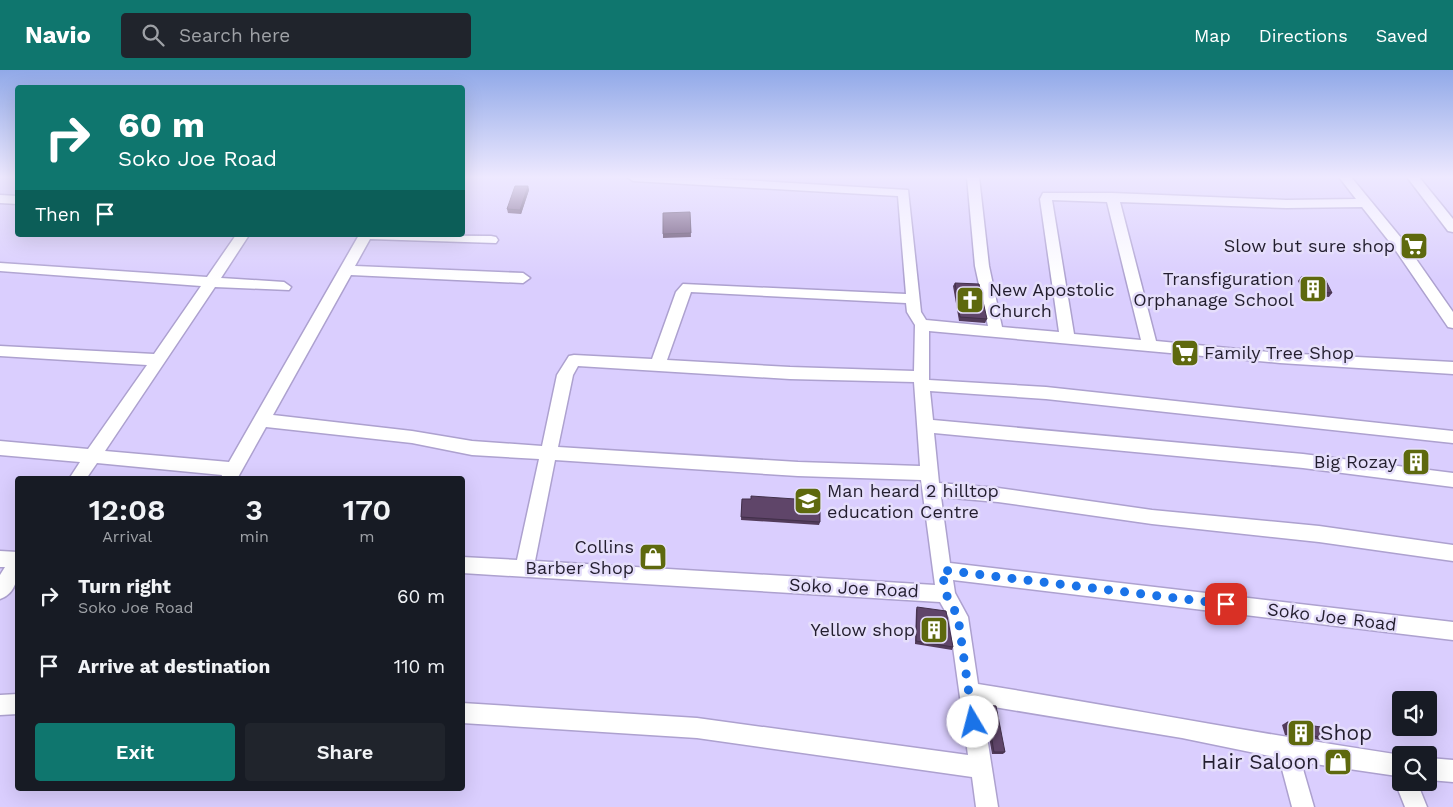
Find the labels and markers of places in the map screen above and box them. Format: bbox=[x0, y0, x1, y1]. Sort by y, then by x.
supermarket icon: Slow but sure shop bbox=[1399, 231, 1429, 261]
place label: Slow but sure shop bbox=[1224, 235, 1395, 256]
place label: Transfiguration Orphanage School bbox=[1133, 268, 1294, 310]
building icon: Transfiguration Orphanage School bbox=[1298, 274, 1328, 304]
place label: New Apostolic Church bbox=[989, 279, 1114, 321]
church icon: New Apostolic Church bbox=[955, 285, 985, 315]
supermarket icon: Family Tree Shop bbox=[1170, 338, 1200, 368]
place label: Family Tree Shop bbox=[1204, 342, 1354, 363]
building icon: Big Rozay bbox=[1401, 447, 1431, 477]
place label: Big Rozay bbox=[1314, 451, 1398, 472]
place label: Man heard 2 hilltop education Centre bbox=[827, 480, 999, 522]
school or university icon: Man heard 2 hilltop education Centre bbox=[793, 486, 823, 516]
place label: Collins Barber Shop bbox=[525, 536, 634, 578]
shop icon: Collins Barber Shop bbox=[638, 542, 668, 572]
pin bbox=[1205, 583, 1247, 625]
building icon: Yellow shop bbox=[919, 615, 949, 645]
place label: Yellow shop bbox=[811, 619, 915, 640]
building icon: Shop bbox=[1286, 718, 1316, 748]
place label: Shop bbox=[1320, 720, 1372, 745]
shop icon: Hair Saloon bbox=[1323, 747, 1353, 777]
place label: Hair Saloon bbox=[1201, 749, 1319, 774]

